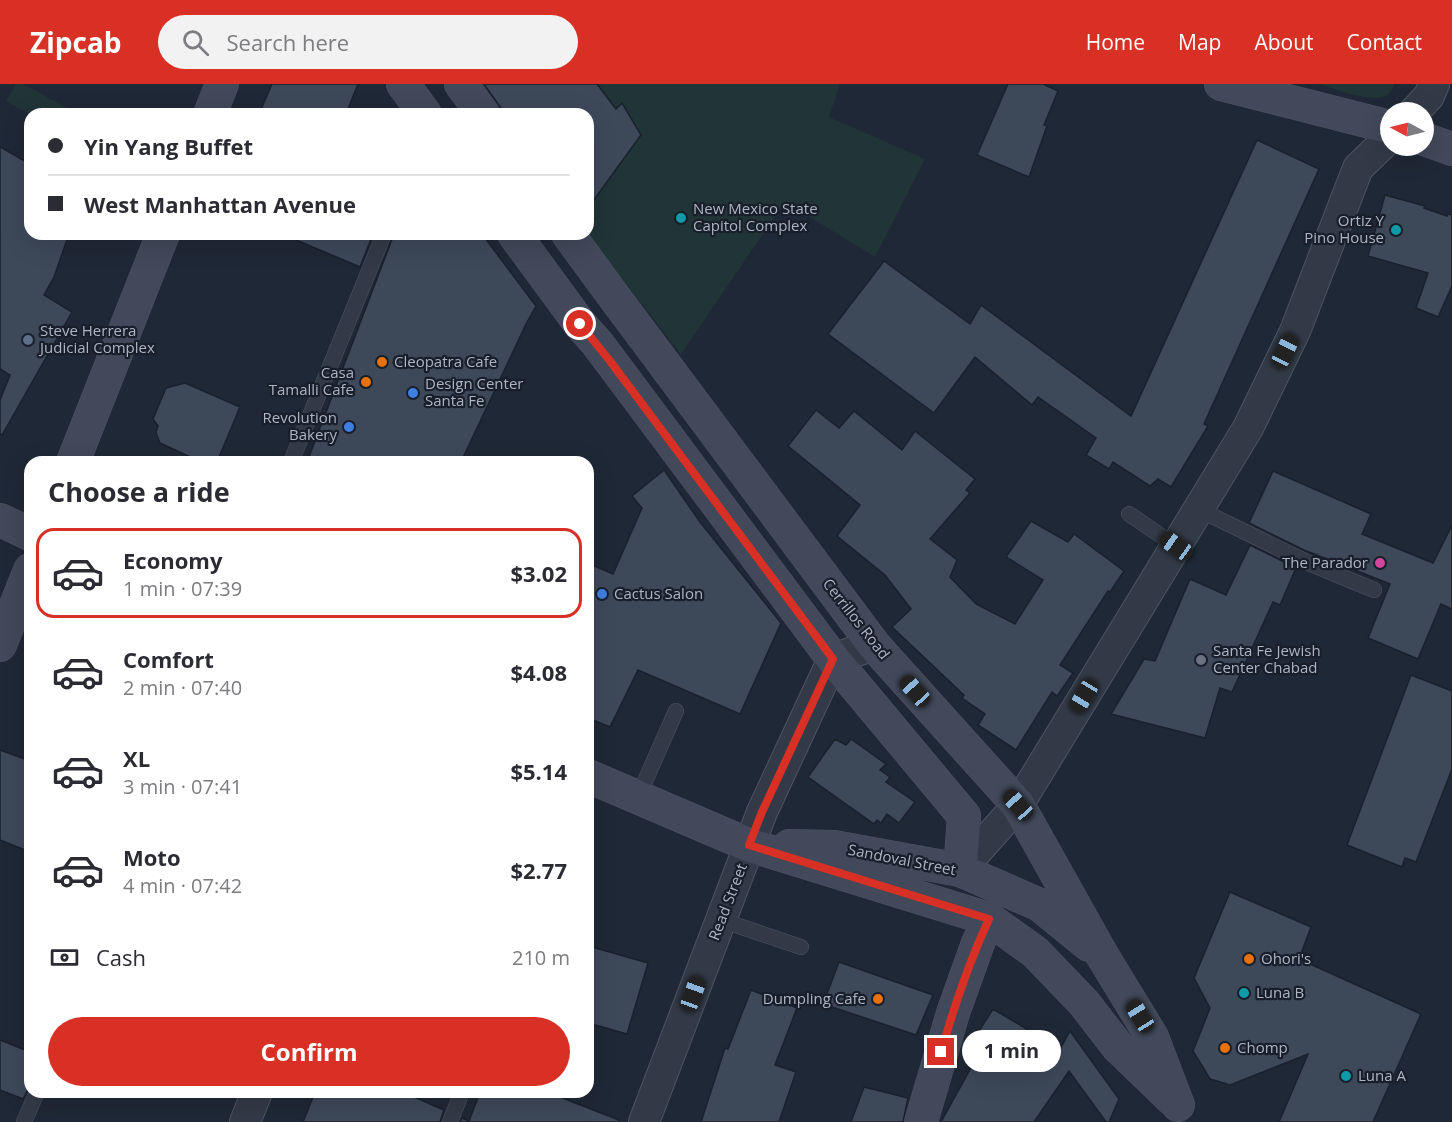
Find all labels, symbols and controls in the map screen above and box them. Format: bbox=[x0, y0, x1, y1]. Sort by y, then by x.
search box bbox=[158, 15, 578, 69]
text: Zipcab bbox=[30, 23, 122, 61]
icon: search bbox=[179, 26, 212, 59]
text: Search here bbox=[227, 27, 349, 57]
text: Home bbox=[1086, 28, 1145, 56]
text: Map bbox=[1178, 28, 1221, 56]
text: About bbox=[1254, 28, 1314, 56]
text: Contact bbox=[1347, 28, 1422, 56]
north arrow bbox=[1380, 102, 1434, 156]
map controls bbox=[1380, 102, 1434, 156]
text: Yin Yang Buffet bbox=[84, 131, 253, 161]
text: West Manhattan Avenue bbox=[84, 189, 356, 219]
place label: New Mexico State Capitol Complex bbox=[693, 198, 818, 235]
place label: Ortiz Y Pino House bbox=[1304, 210, 1385, 247]
marker: New Mexico State Capitol Complex bbox=[674, 211, 688, 225]
marker: Ortiz Y Pino House bbox=[1389, 223, 1403, 237]
route start bbox=[566, 310, 593, 337]
place label: Steve Herrera Judicial Complex bbox=[38, 320, 155, 357]
car bbox=[1269, 331, 1301, 371]
marker: Steve Herrera Judicial Complex bbox=[21, 333, 35, 347]
place label: Cleopatra Cafe bbox=[394, 351, 497, 371]
marker: Cleopatra Cafe bbox=[375, 355, 389, 369]
place label: Casa Tamalli Cafe bbox=[269, 362, 354, 399]
place label: Design Center Santa Fe bbox=[425, 373, 523, 410]
marker: Casa Tamalli Cafe bbox=[359, 375, 373, 389]
marker: Design Center Santa Fe bbox=[406, 386, 420, 400]
place label: Revolution Bakery bbox=[262, 407, 337, 444]
marker: Revolution Bakery bbox=[342, 420, 356, 434]
text: Choose a ride bbox=[48, 473, 230, 510]
car bbox=[1156, 528, 1196, 564]
text: Economy bbox=[123, 545, 222, 575]
icon: car bbox=[51, 546, 105, 600]
place label: The Parador bbox=[1282, 552, 1368, 572]
marker: The Parador bbox=[1373, 556, 1387, 570]
text: $3.02 bbox=[510, 558, 567, 588]
street label: Cerrillos Road bbox=[819, 574, 895, 663]
text: 1 min · 07:39 bbox=[123, 575, 242, 602]
place label: Cactus Salon bbox=[614, 583, 703, 603]
marker: Cactus Salon bbox=[595, 587, 609, 601]
place label: Santa Fe Jewish Center Chabad bbox=[1213, 640, 1321, 677]
text: Comfort bbox=[123, 644, 214, 674]
icon: car bbox=[51, 645, 105, 699]
marker: Santa Fe Jewish Center Chabad bbox=[1194, 653, 1208, 667]
text: $4.08 bbox=[510, 657, 567, 687]
car bbox=[896, 672, 934, 710]
text: 2 min · 07:40 bbox=[123, 674, 242, 701]
car bbox=[1067, 676, 1101, 716]
text: XL bbox=[123, 743, 150, 773]
icon: car bbox=[51, 744, 105, 798]
text: $5.14 bbox=[510, 756, 567, 786]
text: 3 min · 07:41 bbox=[123, 773, 242, 800]
car bbox=[999, 786, 1037, 824]
street label: Sandoval Street bbox=[847, 839, 958, 879]
text: Moto bbox=[123, 842, 181, 872]
icon: car bbox=[51, 843, 105, 897]
text: $2.77 bbox=[510, 855, 567, 885]
street label: Read Street bbox=[703, 860, 751, 943]
text: 4 min · 07:42 bbox=[123, 872, 242, 899]
icon: cash bbox=[48, 941, 81, 974]
text: Cash bbox=[96, 942, 146, 972]
text: 210 m bbox=[512, 944, 570, 971]
place label: Ohori's bbox=[1261, 948, 1311, 968]
marker: Ohori's bbox=[1242, 952, 1256, 966]
car bbox=[678, 974, 708, 1014]
place label: Luna B bbox=[1256, 982, 1304, 1002]
marker: Luna B bbox=[1237, 986, 1251, 1000]
place label: Dumpling Cafe bbox=[763, 988, 866, 1008]
marker: Dumpling Cafe bbox=[871, 992, 885, 1006]
car bbox=[1123, 996, 1157, 1036]
button: Confirm bbox=[48, 1017, 570, 1086]
callout: 1 min bbox=[962, 1031, 1061, 1073]
text: 1 min bbox=[984, 1037, 1039, 1064]
place label: Chomp bbox=[1237, 1037, 1288, 1057]
route end bbox=[927, 1038, 954, 1065]
marker: Chomp bbox=[1218, 1041, 1232, 1055]
place label: Luna A bbox=[1358, 1065, 1406, 1085]
marker: Luna A bbox=[1339, 1069, 1353, 1083]

